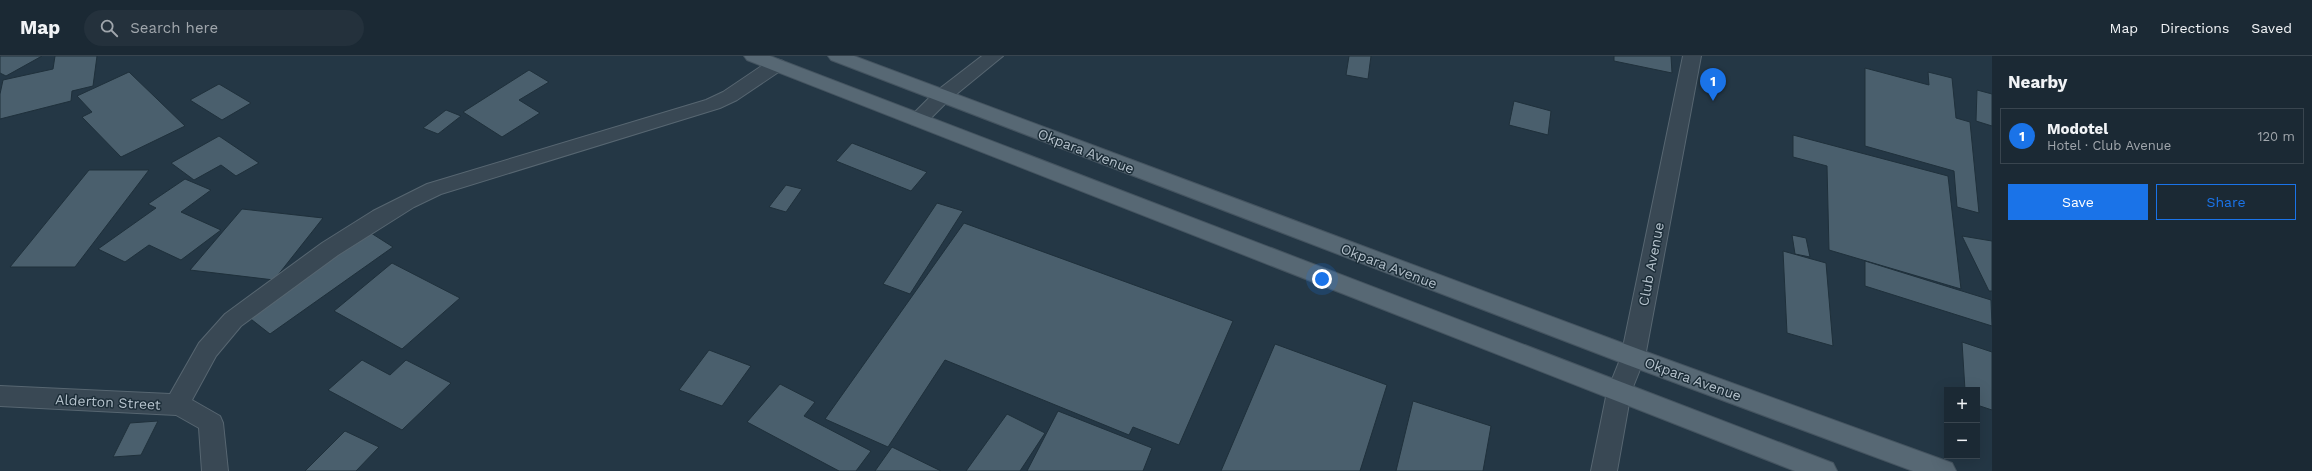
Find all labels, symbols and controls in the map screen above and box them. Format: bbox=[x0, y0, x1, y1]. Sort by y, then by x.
search box bbox=[84, 10, 364, 46]
text: Map bbox=[20, 16, 60, 39]
icon: search bbox=[98, 17, 120, 39]
text: Search here bbox=[130, 19, 218, 37]
text: Map bbox=[2110, 20, 2138, 36]
text: Directions bbox=[2160, 20, 2229, 36]
text: Saved bbox=[2251, 20, 2292, 36]
pin: 1 bbox=[1700, 68, 1726, 101]
text: Nearby bbox=[2008, 72, 2067, 92]
text: Modotel bbox=[2047, 120, 2108, 138]
street label: Okpara Avenue bbox=[1036, 125, 1136, 177]
text: 1 bbox=[2019, 129, 2025, 144]
text: 120 m bbox=[2257, 129, 2295, 144]
text: Hotel · Club Avenue bbox=[2047, 138, 2171, 153]
button: Save bbox=[2008, 184, 2148, 220]
button: Share bbox=[2156, 184, 2296, 220]
street label: Club Avenue bbox=[1635, 221, 1667, 307]
street label: Okpara Avenue bbox=[1339, 240, 1439, 292]
your location bbox=[1312, 269, 1332, 289]
street label: Okpara Avenue bbox=[1642, 354, 1744, 404]
map controls bbox=[1944, 387, 1980, 459]
button: + bbox=[1944, 387, 1980, 423]
street label: Alderton Street bbox=[55, 391, 161, 413]
button: − bbox=[1944, 423, 1980, 459]

